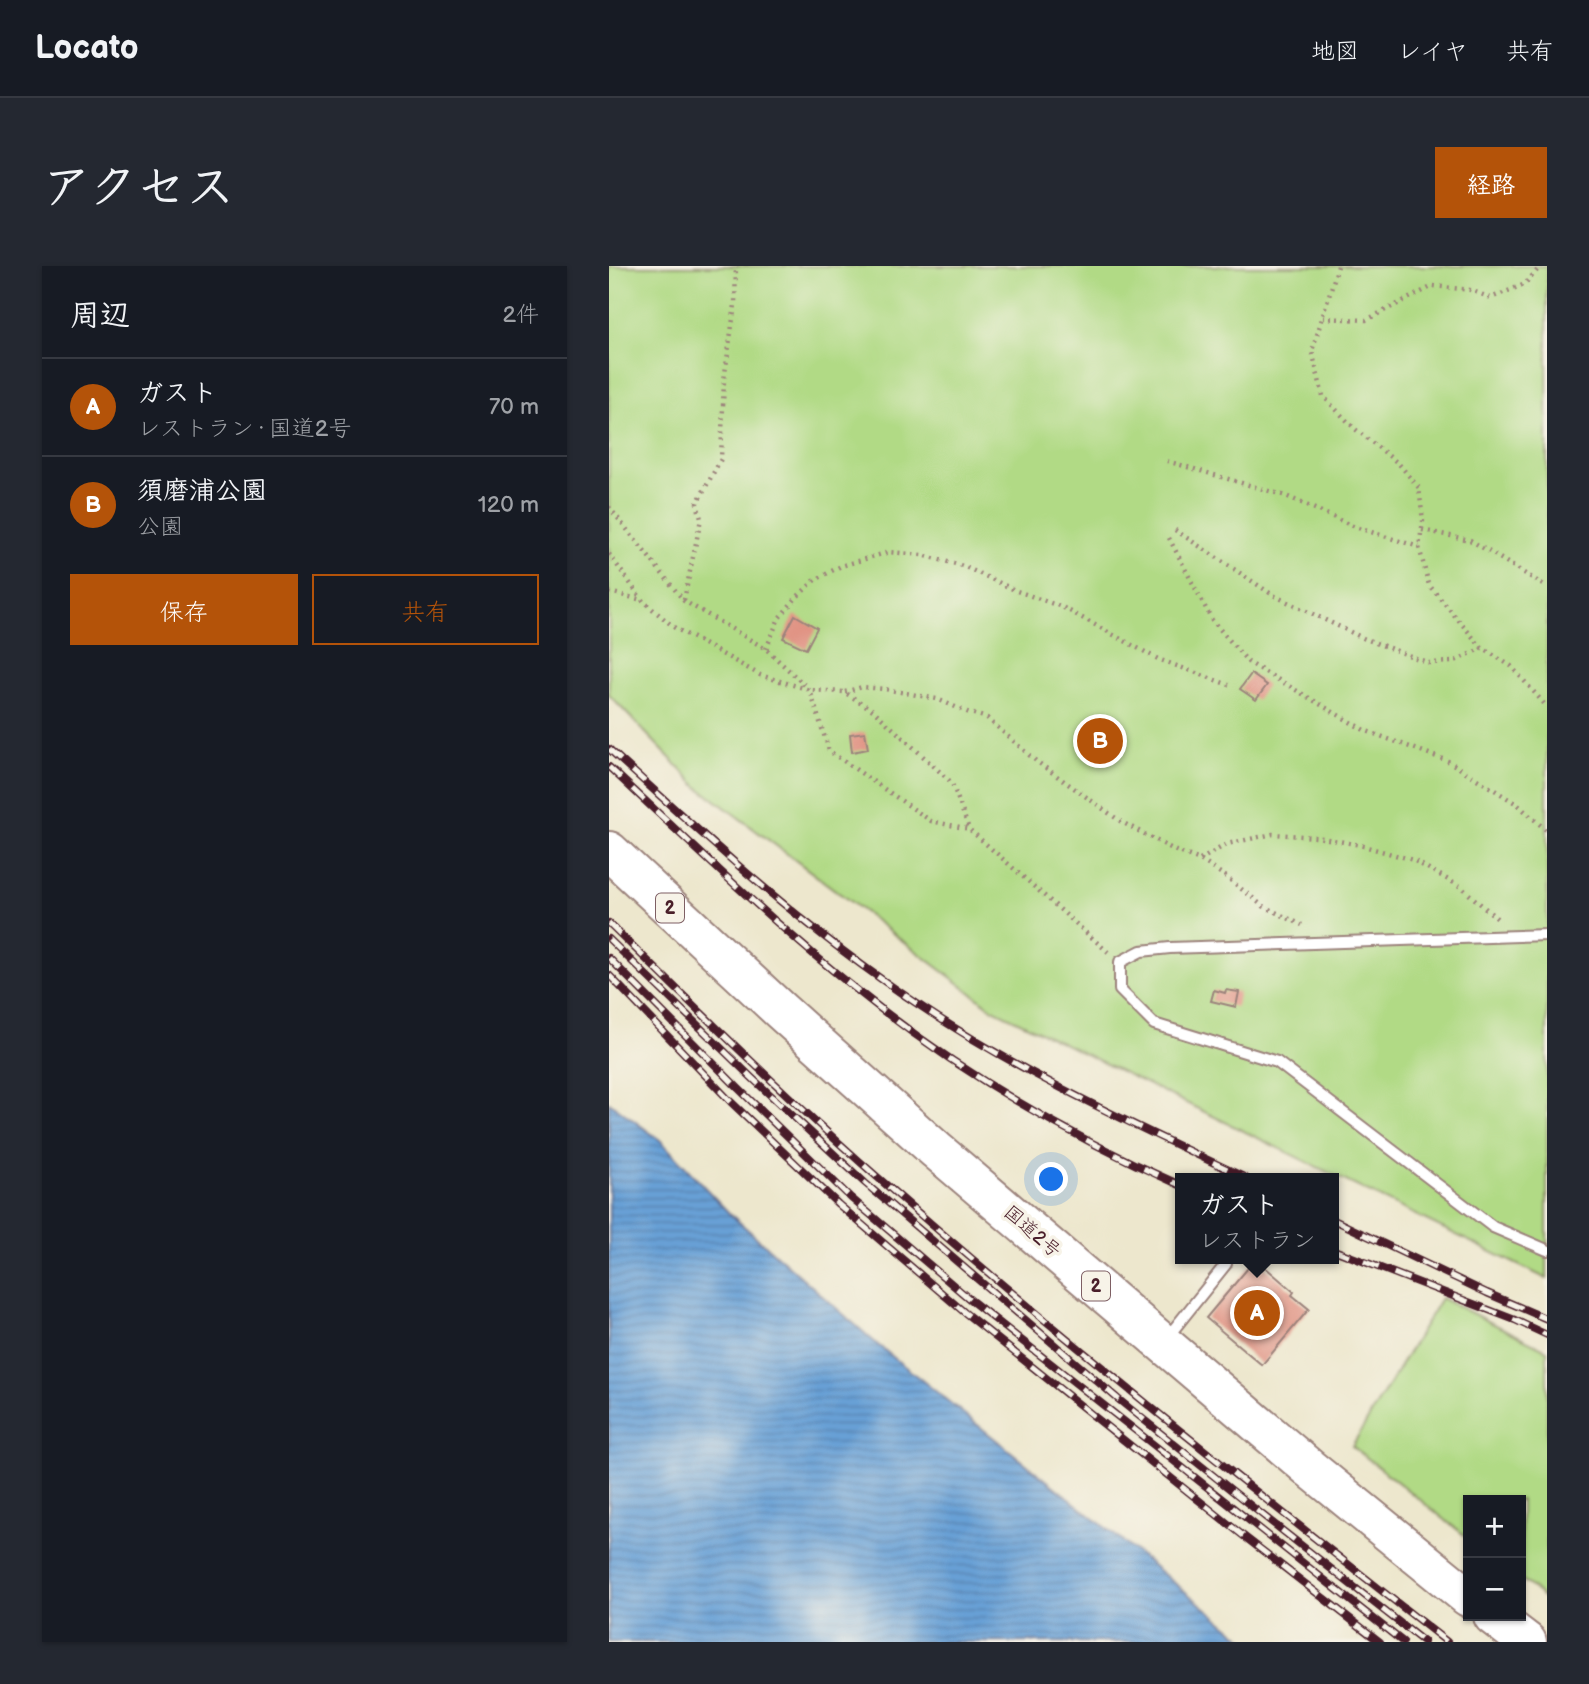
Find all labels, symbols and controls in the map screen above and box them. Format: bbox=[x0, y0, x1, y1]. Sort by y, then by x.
text: Locato bbox=[35, 28, 139, 68]
text: 地図 bbox=[1311, 37, 1359, 66]
text: レイヤ bbox=[1397, 37, 1468, 66]
text: 共有 bbox=[1506, 37, 1554, 66]
button: 経路 bbox=[1435, 147, 1547, 218]
text: アクセス bbox=[42, 159, 235, 218]
text: 周辺 bbox=[70, 298, 130, 334]
text: 2件 bbox=[502, 301, 539, 329]
text: ガスト bbox=[137, 378, 218, 409]
text: A bbox=[86, 393, 100, 421]
text: 70 m bbox=[489, 393, 539, 421]
text: レストラン · 国道2号 bbox=[137, 415, 351, 443]
text: 須磨浦公園 bbox=[137, 476, 267, 507]
text: B bbox=[85, 491, 101, 519]
text: 120 m bbox=[478, 491, 539, 519]
text: 公園 bbox=[137, 513, 183, 541]
button: 保存 bbox=[70, 574, 298, 645]
button: 共有 bbox=[312, 574, 539, 645]
pin: B bbox=[1077, 715, 1123, 767]
road number: 2 bbox=[656, 894, 684, 922]
your location bbox=[1034, 1162, 1068, 1196]
popup bbox=[1175, 1173, 1339, 1264]
text: ガスト bbox=[1199, 1190, 1279, 1221]
street label: 国道2号 bbox=[999, 1201, 1065, 1263]
text: レストラン bbox=[1199, 1227, 1315, 1255]
road number: 2 bbox=[1082, 1272, 1110, 1301]
pin: A bbox=[1234, 1287, 1280, 1339]
map controls bbox=[1463, 1495, 1526, 1621]
button: + bbox=[1463, 1495, 1526, 1558]
button: − bbox=[1463, 1558, 1526, 1621]

